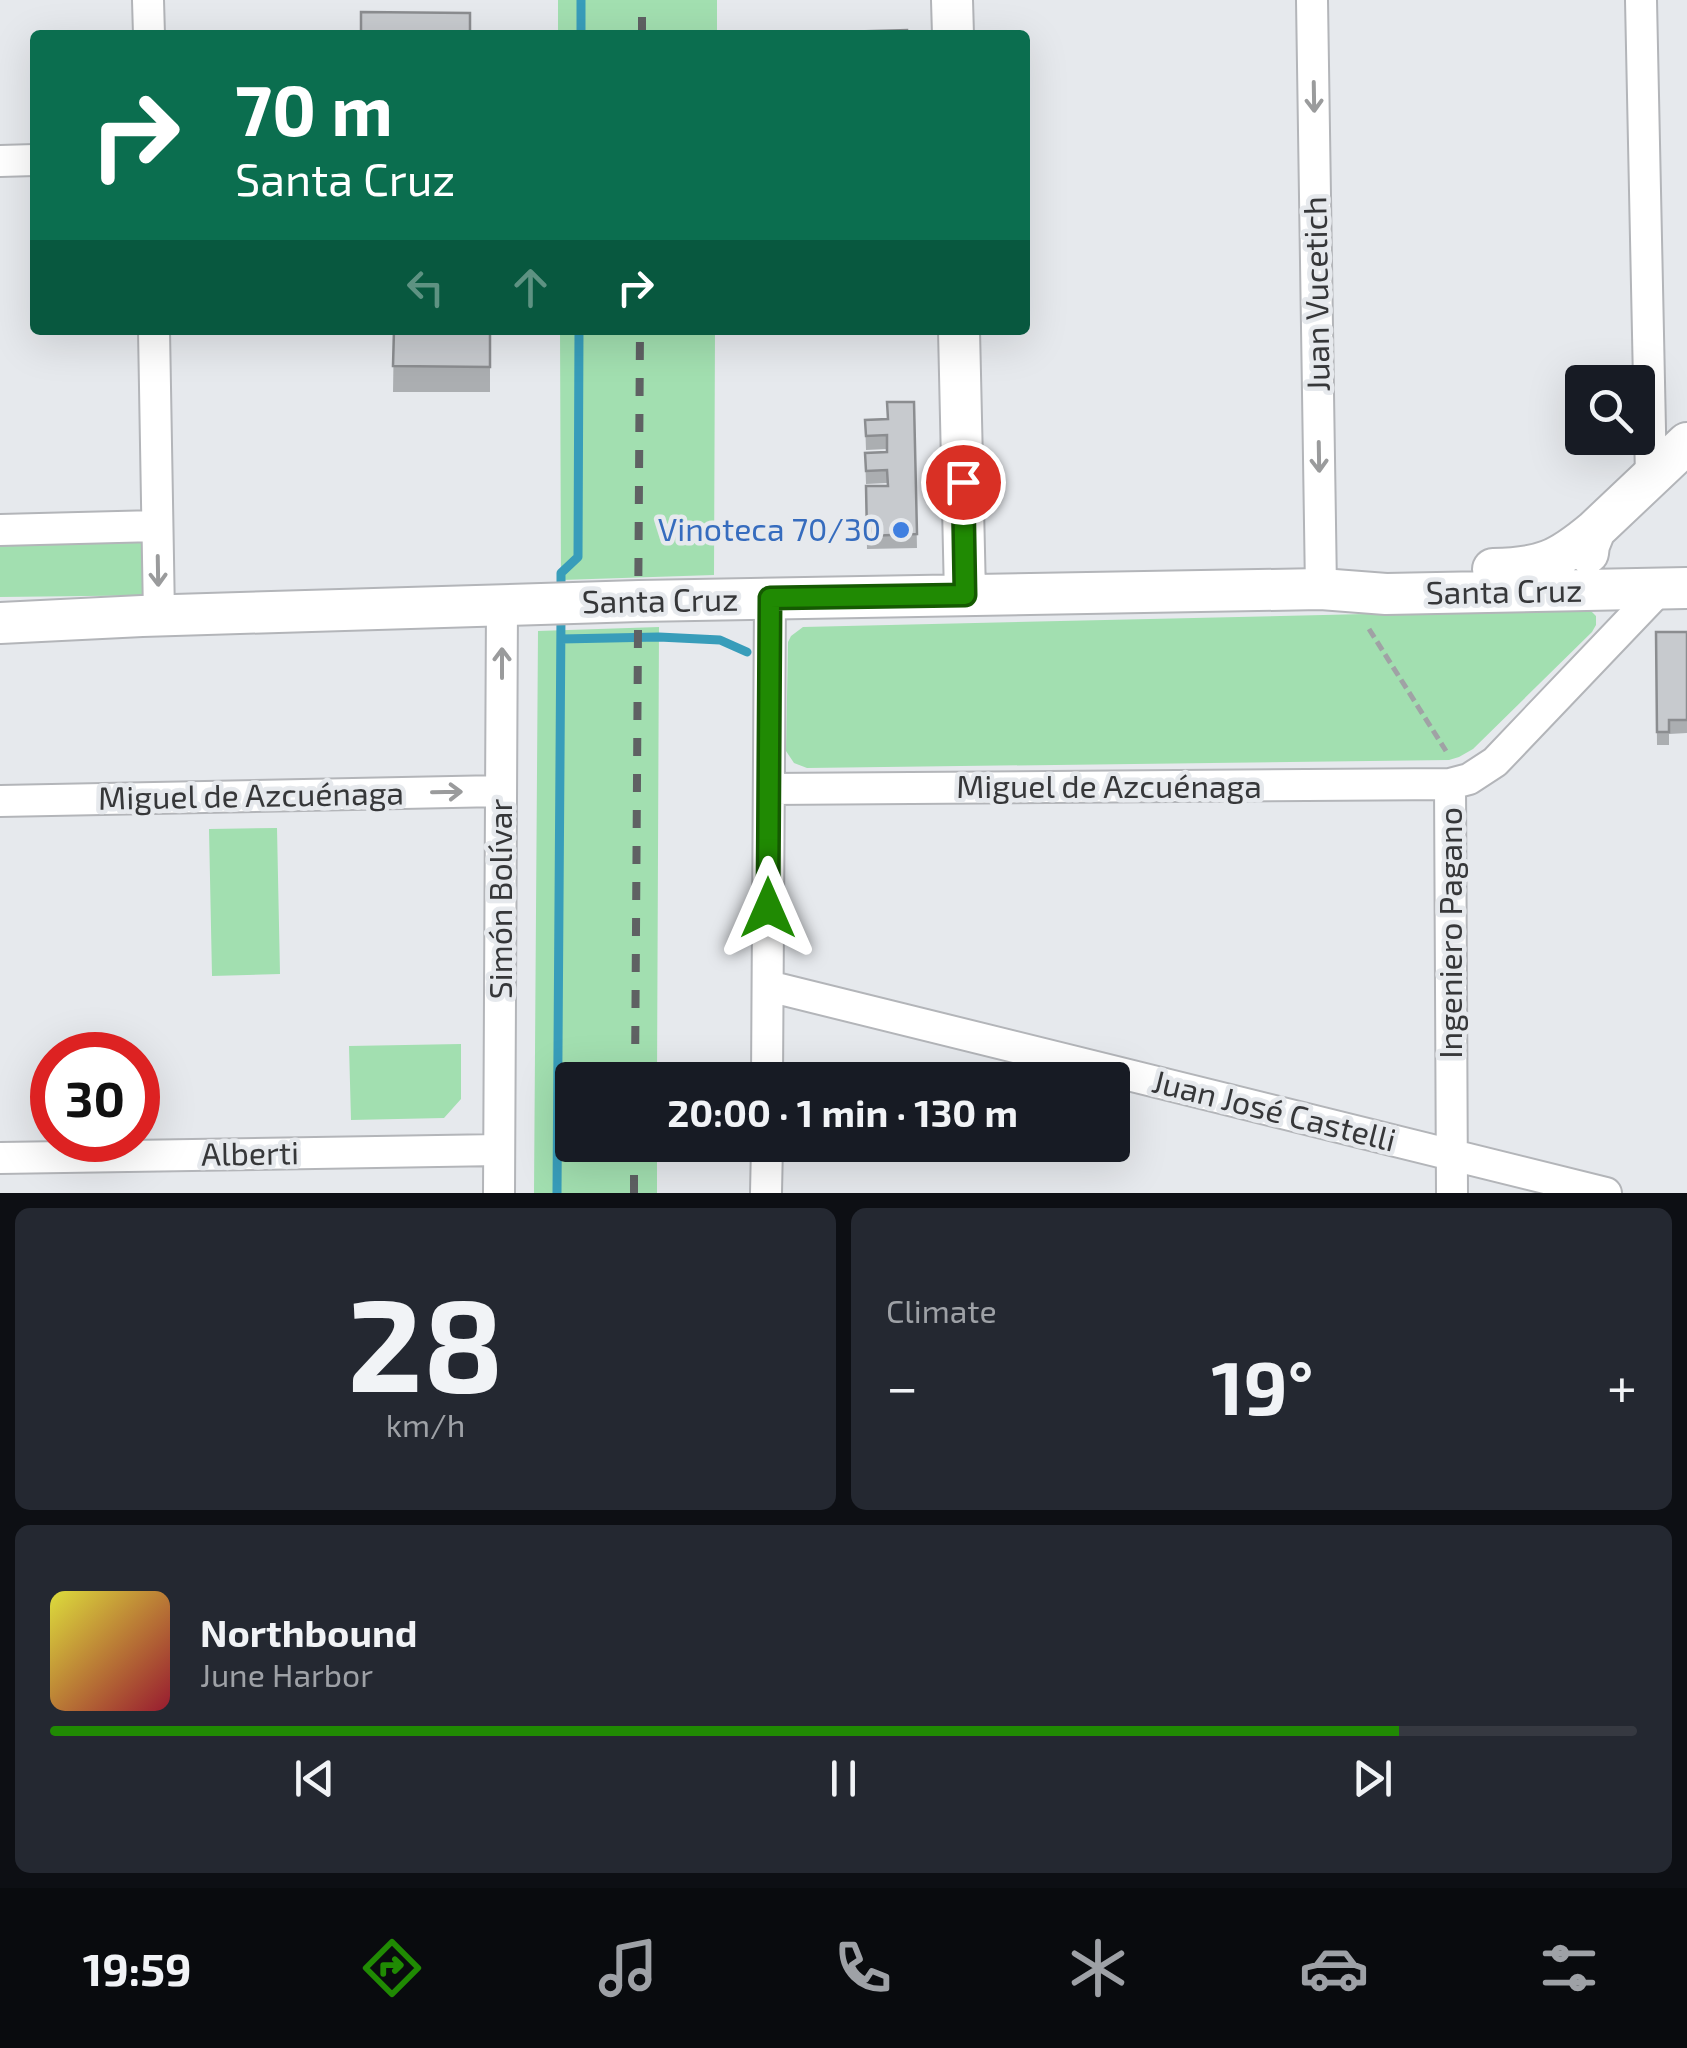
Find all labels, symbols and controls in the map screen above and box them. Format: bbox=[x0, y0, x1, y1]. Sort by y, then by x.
text: 70 m bbox=[235, 66, 393, 150]
icon: right bbox=[70, 70, 200, 200]
one-way arrow bbox=[1304, 80, 1324, 113]
text: Santa Cruz bbox=[235, 151, 455, 205]
street label: Juan Vucetich bbox=[1294, 196, 1336, 392]
icon: left bbox=[398, 260, 453, 315]
icon: ahead bbox=[503, 260, 558, 315]
icon: right bbox=[608, 260, 663, 315]
map controls bbox=[1565, 365, 1655, 455]
button: search bbox=[1565, 365, 1655, 455]
pin bbox=[921, 440, 1006, 525]
one-way arrow bbox=[1310, 441, 1329, 473]
icon: arrive bbox=[936, 455, 991, 510]
place label: Vinoteca 70/30 bbox=[658, 509, 881, 547]
marker: Vinoteca 70/30 bbox=[890, 519, 912, 541]
one-way arrow bbox=[148, 554, 168, 586]
street label: Santa Cruz bbox=[1425, 570, 1583, 610]
street label: Santa Cruz bbox=[581, 579, 739, 619]
one-way arrow bbox=[492, 647, 512, 680]
street label: Miguel de Azcuénaga bbox=[956, 766, 1262, 804]
street label: Miguel de Azcuénaga bbox=[98, 772, 404, 816]
one-way arrow bbox=[431, 782, 463, 801]
street label: Simón Bolívar bbox=[480, 799, 518, 999]
street label: Ingeniero Pagano bbox=[1430, 807, 1468, 1059]
position arrow bbox=[716, 856, 820, 960]
speed limit sign: 30 bbox=[30, 1032, 160, 1162]
street label: Juan José Castelli bbox=[1149, 1060, 1400, 1158]
text: 20:00 · 1 min · 130 m bbox=[667, 1089, 1018, 1135]
street label: Alberti bbox=[201, 1132, 299, 1172]
text: 28 bbox=[347, 1262, 504, 1418]
text: Climate bbox=[886, 1291, 997, 1329]
text: 19° bbox=[1211, 1340, 1314, 1430]
text: − bbox=[886, 1352, 918, 1418]
text: + bbox=[1607, 1352, 1637, 1418]
text: km/h bbox=[386, 1405, 465, 1443]
text: Northbound bbox=[200, 1609, 418, 1655]
text: June Harbor bbox=[200, 1655, 373, 1693]
icon: previous bbox=[287, 1751, 342, 1806]
icon: pause bbox=[816, 1751, 871, 1806]
icon: next bbox=[1345, 1751, 1400, 1806]
icon: directions bbox=[357, 1933, 427, 2003]
icon: music bbox=[593, 1933, 663, 2003]
icon: phone bbox=[828, 1933, 898, 2003]
icon: climate bbox=[1063, 1933, 1133, 2003]
icon: car bbox=[1299, 1933, 1369, 2003]
icon: filters bbox=[1534, 1933, 1604, 2003]
text: 19:59 bbox=[83, 1941, 192, 1995]

